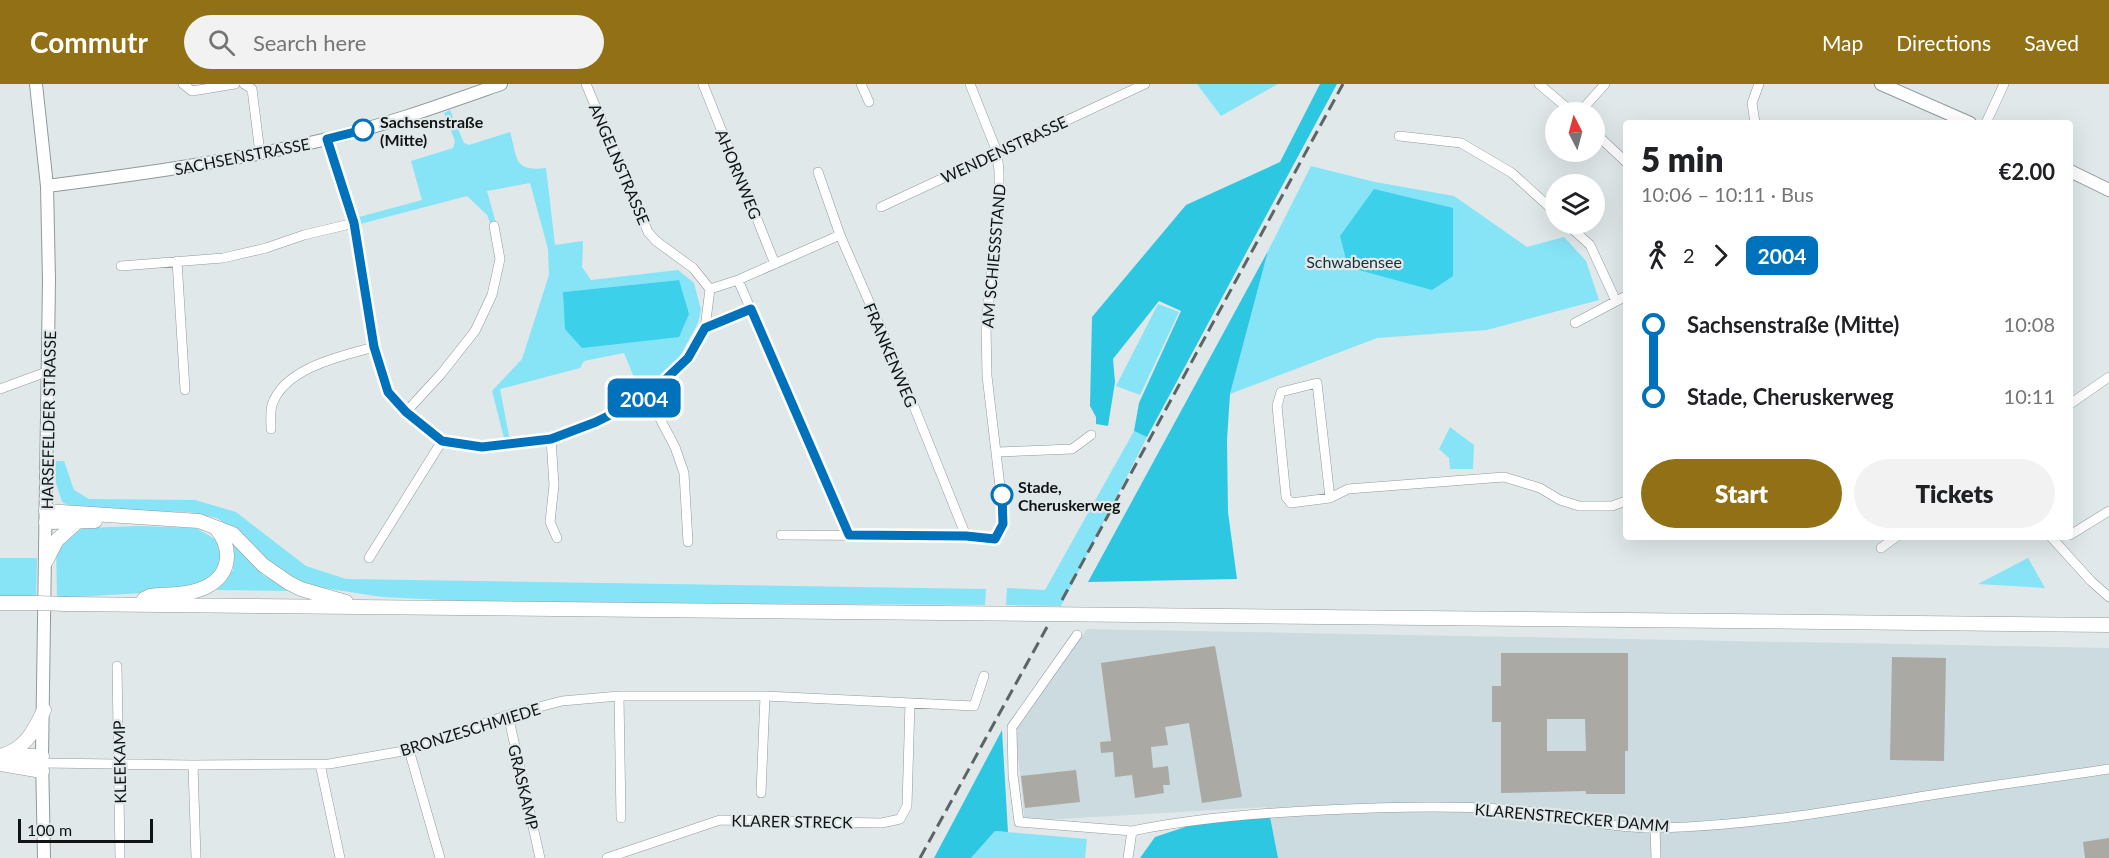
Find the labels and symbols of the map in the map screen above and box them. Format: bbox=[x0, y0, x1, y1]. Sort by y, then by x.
street label: ANGELNSTRASSE bbox=[586, 100, 654, 228]
north arrow bbox=[1545, 102, 1605, 162]
street label: WENDENSTRASSE bbox=[938, 111, 1070, 187]
place label: Sachsenstraße (Mitte) bbox=[380, 112, 484, 149]
marker: Sachsenstraße (Mitte) bbox=[352, 119, 374, 141]
street label: AHORNWEG bbox=[712, 126, 766, 222]
street label: SACHSENSTRASSE bbox=[173, 134, 311, 178]
street label: AM SCHIESSSTAND bbox=[977, 183, 1009, 329]
park label: Schwabensee bbox=[1306, 252, 1402, 271]
street label: FRANKENWEG bbox=[860, 300, 922, 410]
street label: HARSEFELDER STRASSE bbox=[37, 331, 59, 509]
line badge: 2004 bbox=[602, 378, 686, 418]
place label: Stade, Cheruskerweg bbox=[1018, 477, 1121, 514]
marker: Stade, Cheruskerweg bbox=[991, 484, 1013, 506]
street label: BRONZESCHMIEDE bbox=[398, 699, 542, 759]
street label: KLEEKAMP bbox=[109, 720, 129, 804]
street label: GRASKAMP bbox=[505, 742, 543, 832]
street label: KLARENSTRECKER DAMM bbox=[1474, 799, 1670, 835]
street label: KLARER STRECK bbox=[731, 810, 853, 832]
scale bar bbox=[18, 816, 153, 844]

